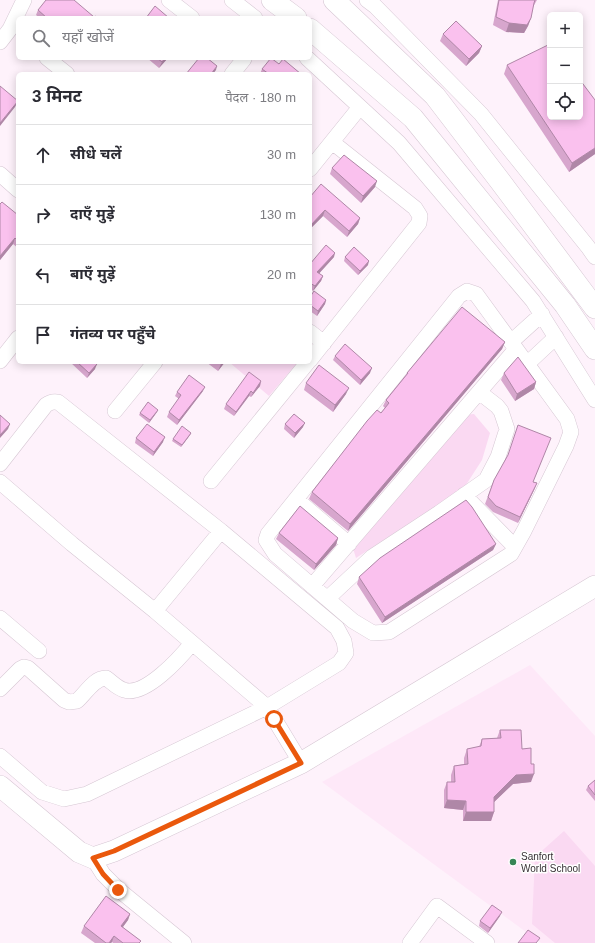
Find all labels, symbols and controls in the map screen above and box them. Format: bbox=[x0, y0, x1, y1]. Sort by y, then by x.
map controls bbox=[547, 12, 583, 120]
button: + bbox=[547, 12, 583, 48]
search box bbox=[16, 16, 312, 60]
icon: search bbox=[30, 27, 52, 49]
text: यहाँ खोजें bbox=[62, 28, 114, 45]
button: − bbox=[547, 48, 583, 84]
button: locate bbox=[547, 84, 583, 120]
text: 3 मिनट bbox=[32, 87, 82, 106]
text: पैदल · 180 m bbox=[225, 90, 296, 105]
icon: ahead bbox=[32, 144, 54, 166]
text: सीधे चलें bbox=[70, 145, 121, 162]
text: 30 m bbox=[267, 147, 296, 162]
icon: right bbox=[32, 204, 54, 226]
text: दाएँ मुड़ें bbox=[70, 205, 114, 222]
text: 130 m bbox=[260, 207, 296, 222]
icon: left bbox=[32, 264, 54, 286]
text: बाएँ मुड़ें bbox=[70, 265, 115, 282]
text: 20 m bbox=[267, 267, 296, 282]
icon: arrive bbox=[32, 324, 54, 346]
text: गंतव्य पर पहुँचे bbox=[70, 325, 155, 342]
route start bbox=[265, 710, 283, 728]
place label: Sanfort World School bbox=[521, 851, 580, 874]
marker: Sanfort World School bbox=[508, 857, 518, 867]
route end bbox=[109, 881, 127, 899]

